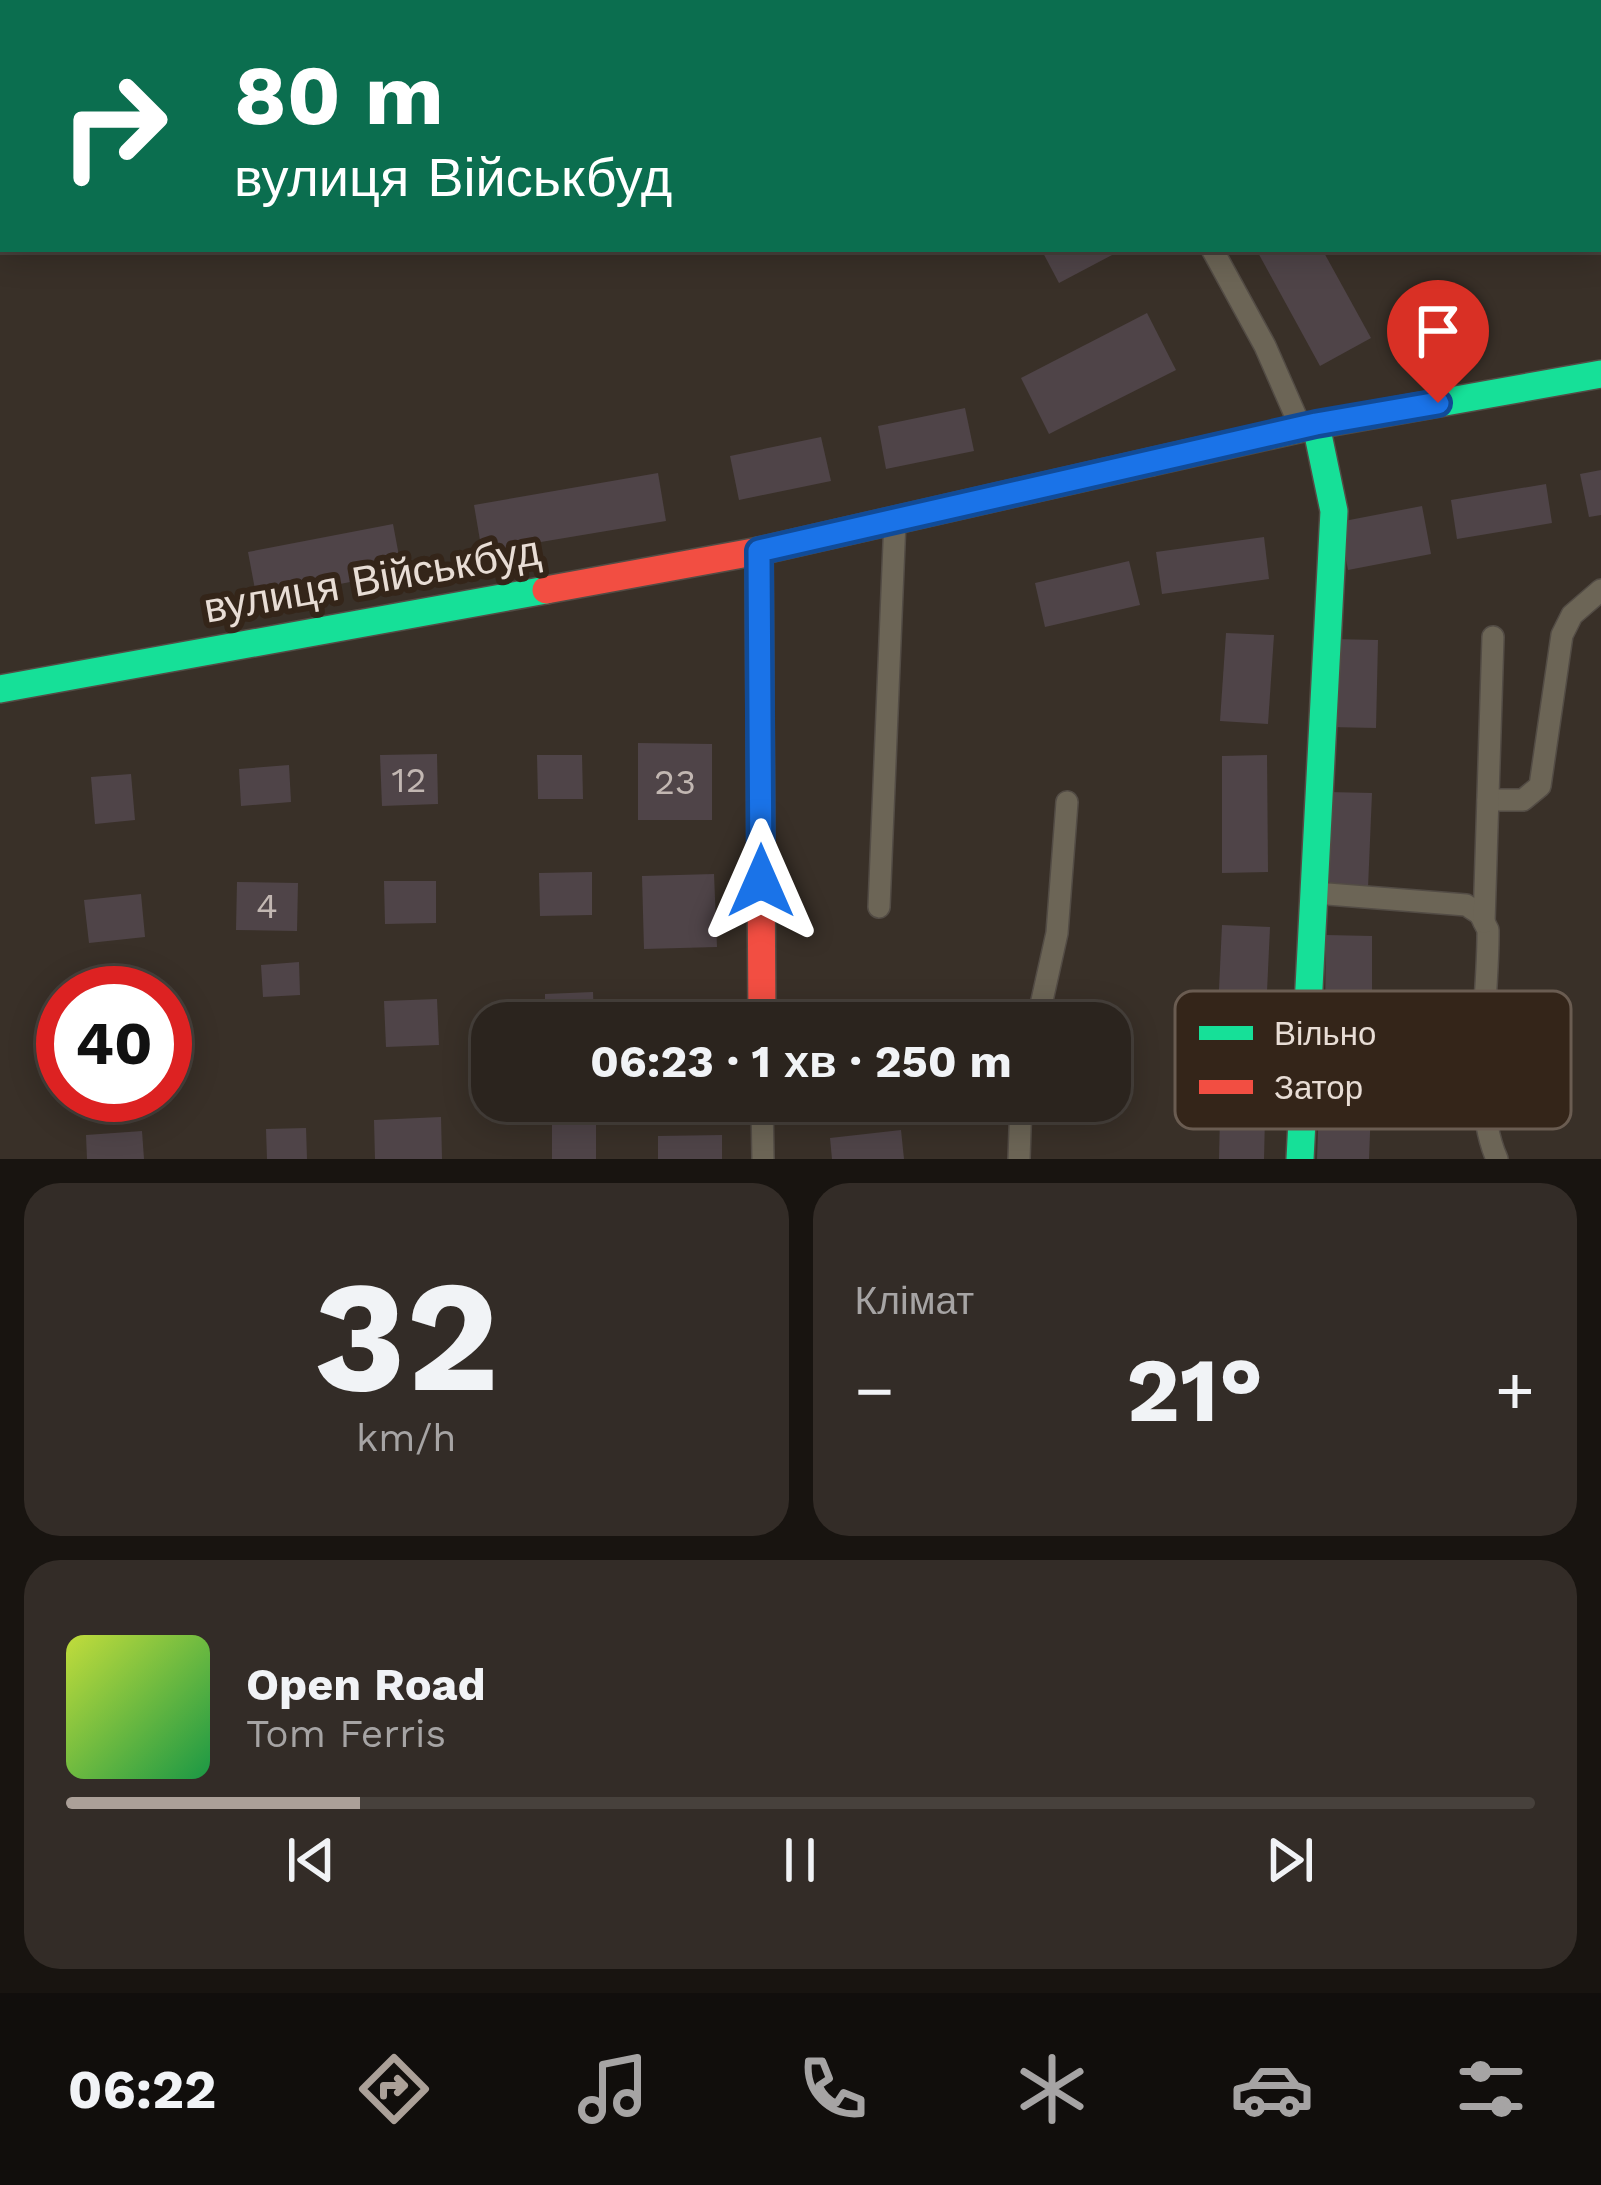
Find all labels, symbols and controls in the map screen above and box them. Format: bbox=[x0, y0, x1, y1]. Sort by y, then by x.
text: 80 m bbox=[234, 46, 444, 144]
icon: right bbox=[36, 48, 192, 204]
text: вулиця Військбуд bbox=[234, 146, 672, 209]
pin bbox=[1387, 280, 1489, 403]
icon: arrive bbox=[1405, 298, 1471, 364]
street label: вулиця Військбуд bbox=[200, 525, 544, 633]
house number: 12 bbox=[391, 759, 427, 801]
house number: 23 bbox=[654, 761, 696, 803]
position arrow bbox=[698, 818, 824, 944]
house number: 4 bbox=[256, 885, 278, 927]
speed limit sign: 40 bbox=[36, 966, 192, 1122]
legend bbox=[1175, 991, 1571, 1129]
text: Вільно bbox=[1274, 1014, 1376, 1053]
text: 06:23 · 1 хв · 250 m bbox=[590, 1035, 1012, 1088]
text: Затор bbox=[1274, 1068, 1363, 1107]
text: 32 bbox=[314, 1245, 499, 1428]
text: Клімат bbox=[855, 1278, 974, 1323]
text: 21° bbox=[1126, 1337, 1263, 1443]
text: − bbox=[855, 1352, 894, 1429]
text: + bbox=[1495, 1352, 1535, 1429]
text: km/h bbox=[356, 1415, 456, 1460]
text: Open Road bbox=[246, 1658, 486, 1711]
text: Tom Ferris bbox=[246, 1711, 446, 1756]
icon: previous bbox=[278, 1827, 344, 1893]
icon: pause bbox=[767, 1827, 833, 1893]
icon: next bbox=[1257, 1827, 1323, 1893]
icon: directions bbox=[352, 2047, 436, 2131]
icon: music bbox=[571, 2047, 655, 2131]
icon: phone bbox=[791, 2047, 875, 2131]
icon: climate bbox=[1010, 2047, 1094, 2131]
icon: car bbox=[1230, 2047, 1314, 2131]
icon: filters bbox=[1449, 2047, 1533, 2131]
text: 06:22 bbox=[68, 2058, 216, 2121]

